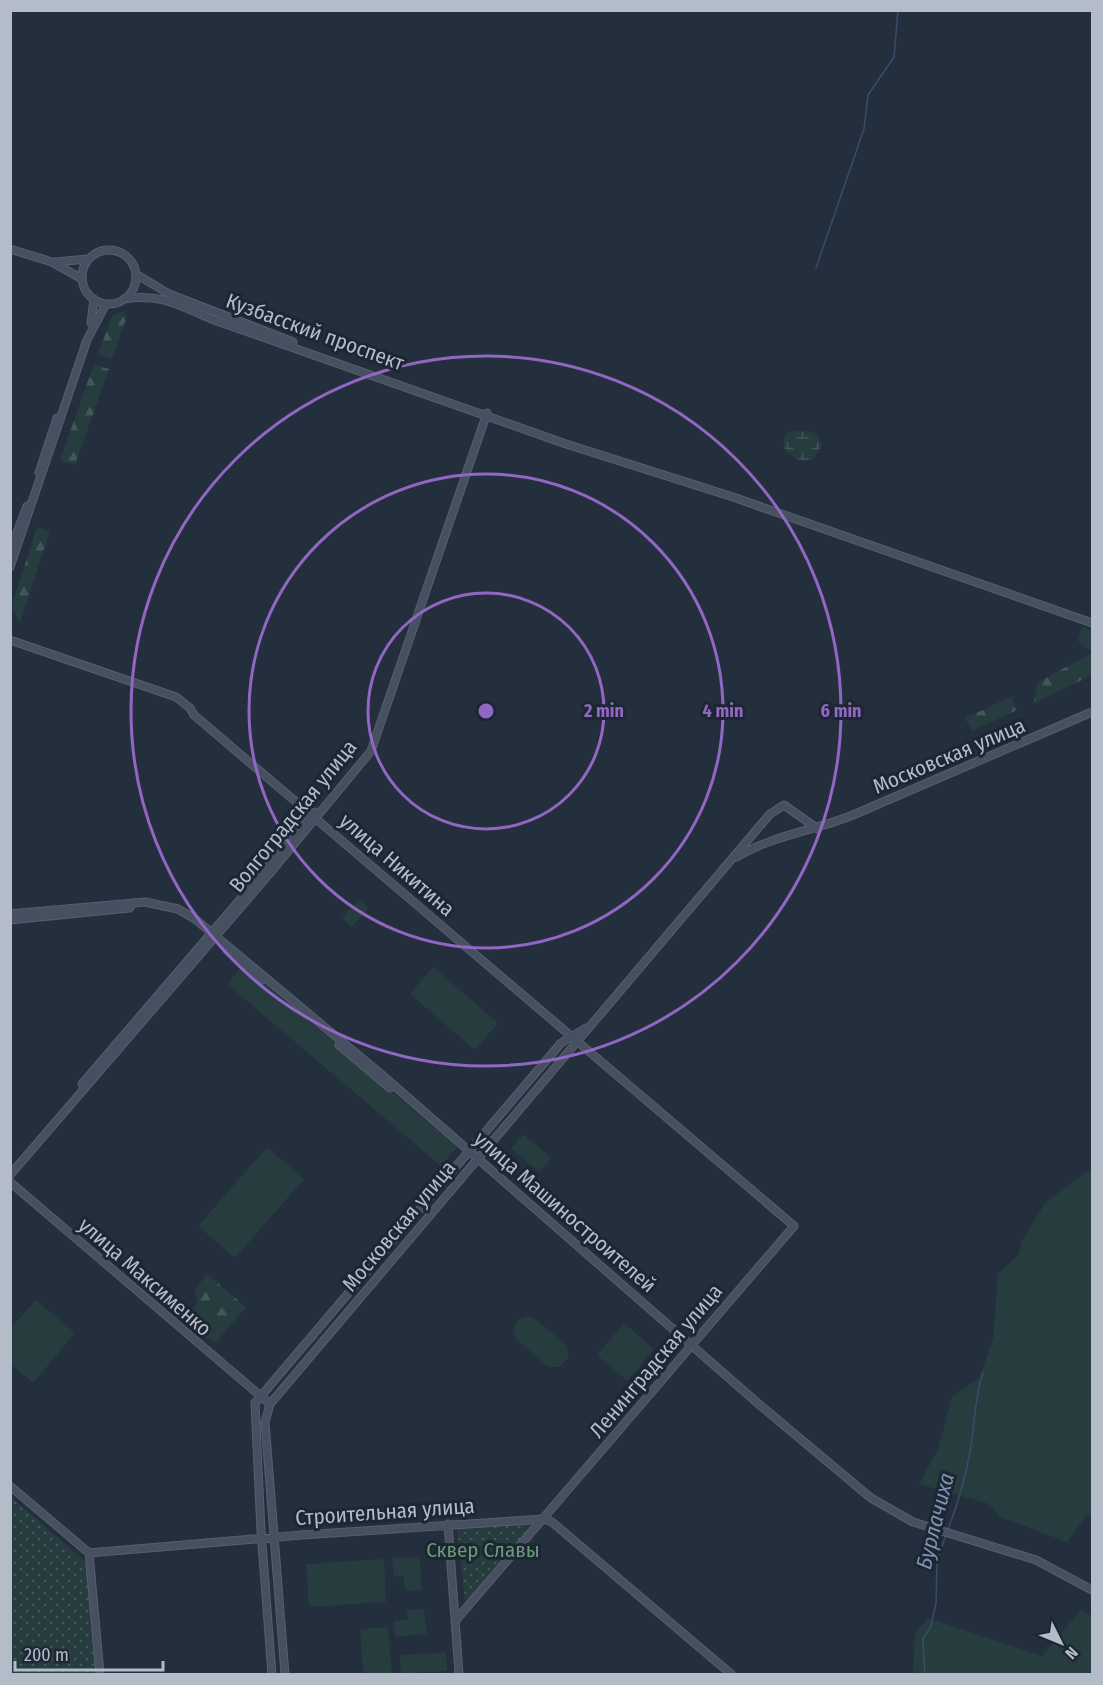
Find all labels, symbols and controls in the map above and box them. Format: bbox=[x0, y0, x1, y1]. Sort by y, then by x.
street label: Кузбасский проспект bbox=[222, 288, 408, 376]
text: 2 min bbox=[583, 700, 624, 722]
text: 4 min bbox=[703, 700, 743, 722]
text: 6 min bbox=[821, 700, 862, 722]
centre of rings bbox=[476, 701, 496, 721]
street label: Московская улица bbox=[869, 712, 1029, 800]
street label: Волгоградская улица bbox=[224, 735, 362, 897]
street label: улица Никитина bbox=[334, 808, 460, 922]
street label: улица Машиностроителей bbox=[469, 1126, 661, 1298]
street label: Московская улица bbox=[337, 1155, 461, 1297]
street label: улица Максименко bbox=[73, 1212, 217, 1342]
street label: Ленинградская улица bbox=[584, 1279, 728, 1443]
water label: Бурлачиха bbox=[910, 1470, 960, 1572]
street label: Строительная улица bbox=[294, 1493, 476, 1531]
park label: Сквер Славы bbox=[426, 1537, 540, 1563]
north arrow bbox=[1031, 1613, 1091, 1673]
scale bar bbox=[15, 1634, 164, 1672]
text: N bbox=[1061, 1643, 1082, 1663]
text: 200 m bbox=[24, 1644, 69, 1666]

